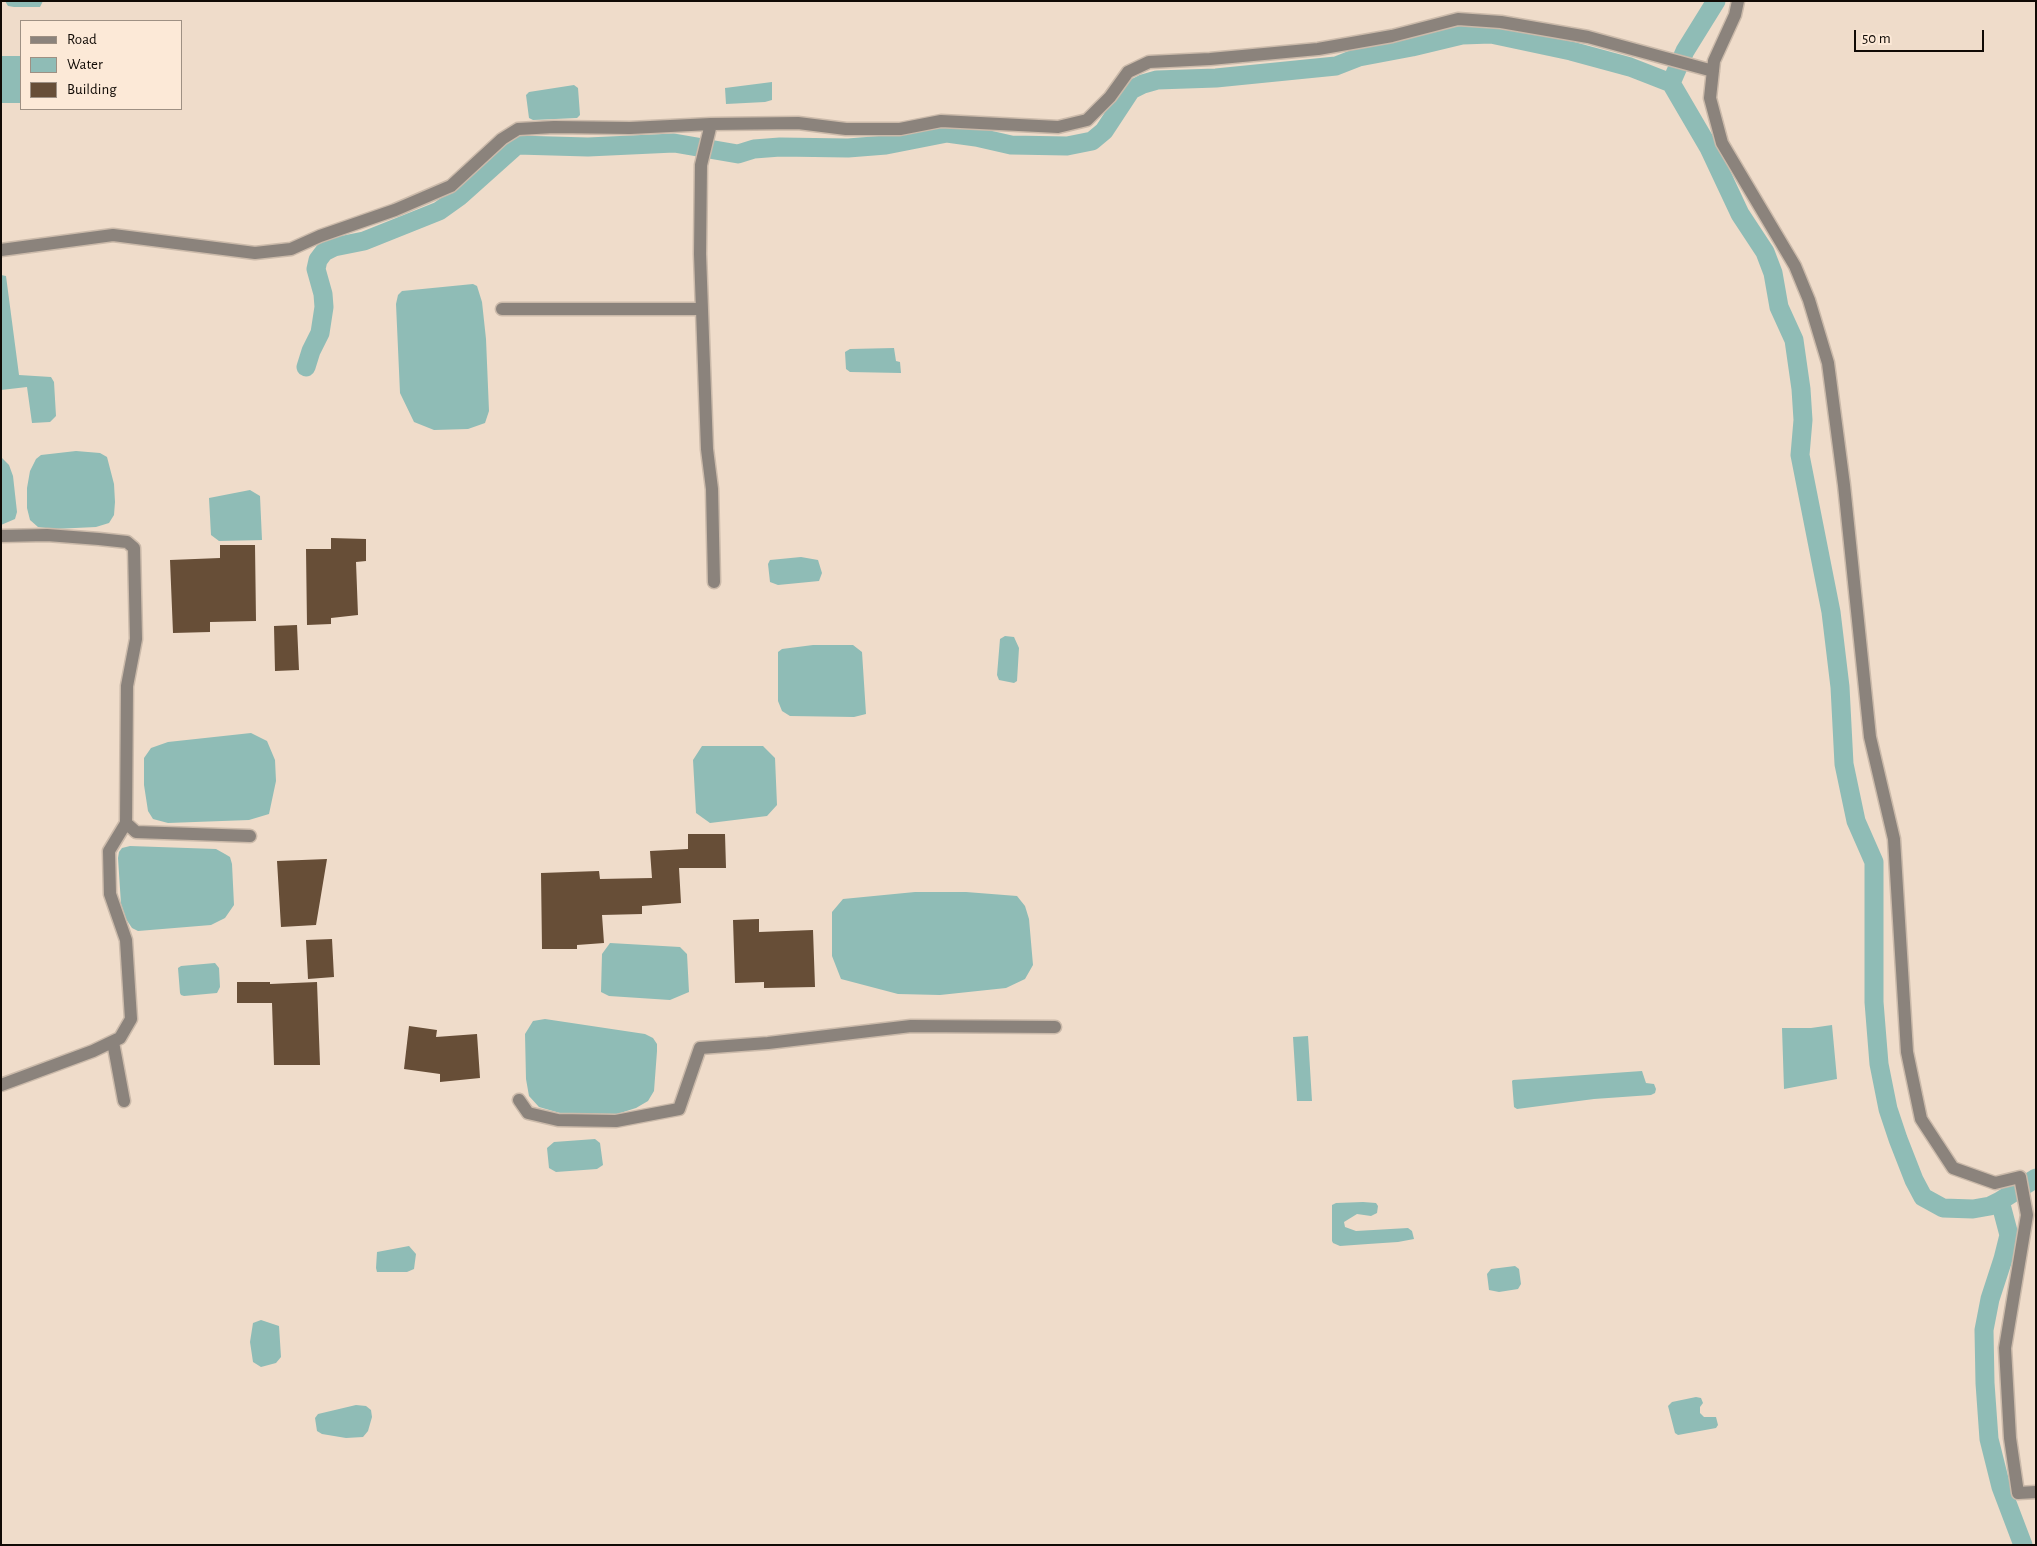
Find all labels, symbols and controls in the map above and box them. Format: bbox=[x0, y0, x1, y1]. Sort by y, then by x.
legend bbox=[20, 20, 182, 110]
scale bar bbox=[1857, 20, 1987, 52]
text: 50 m bbox=[1862, 31, 1891, 46]
text: Road bbox=[67, 32, 97, 47]
text: Water bbox=[67, 57, 103, 72]
text: Building bbox=[67, 82, 117, 97]

